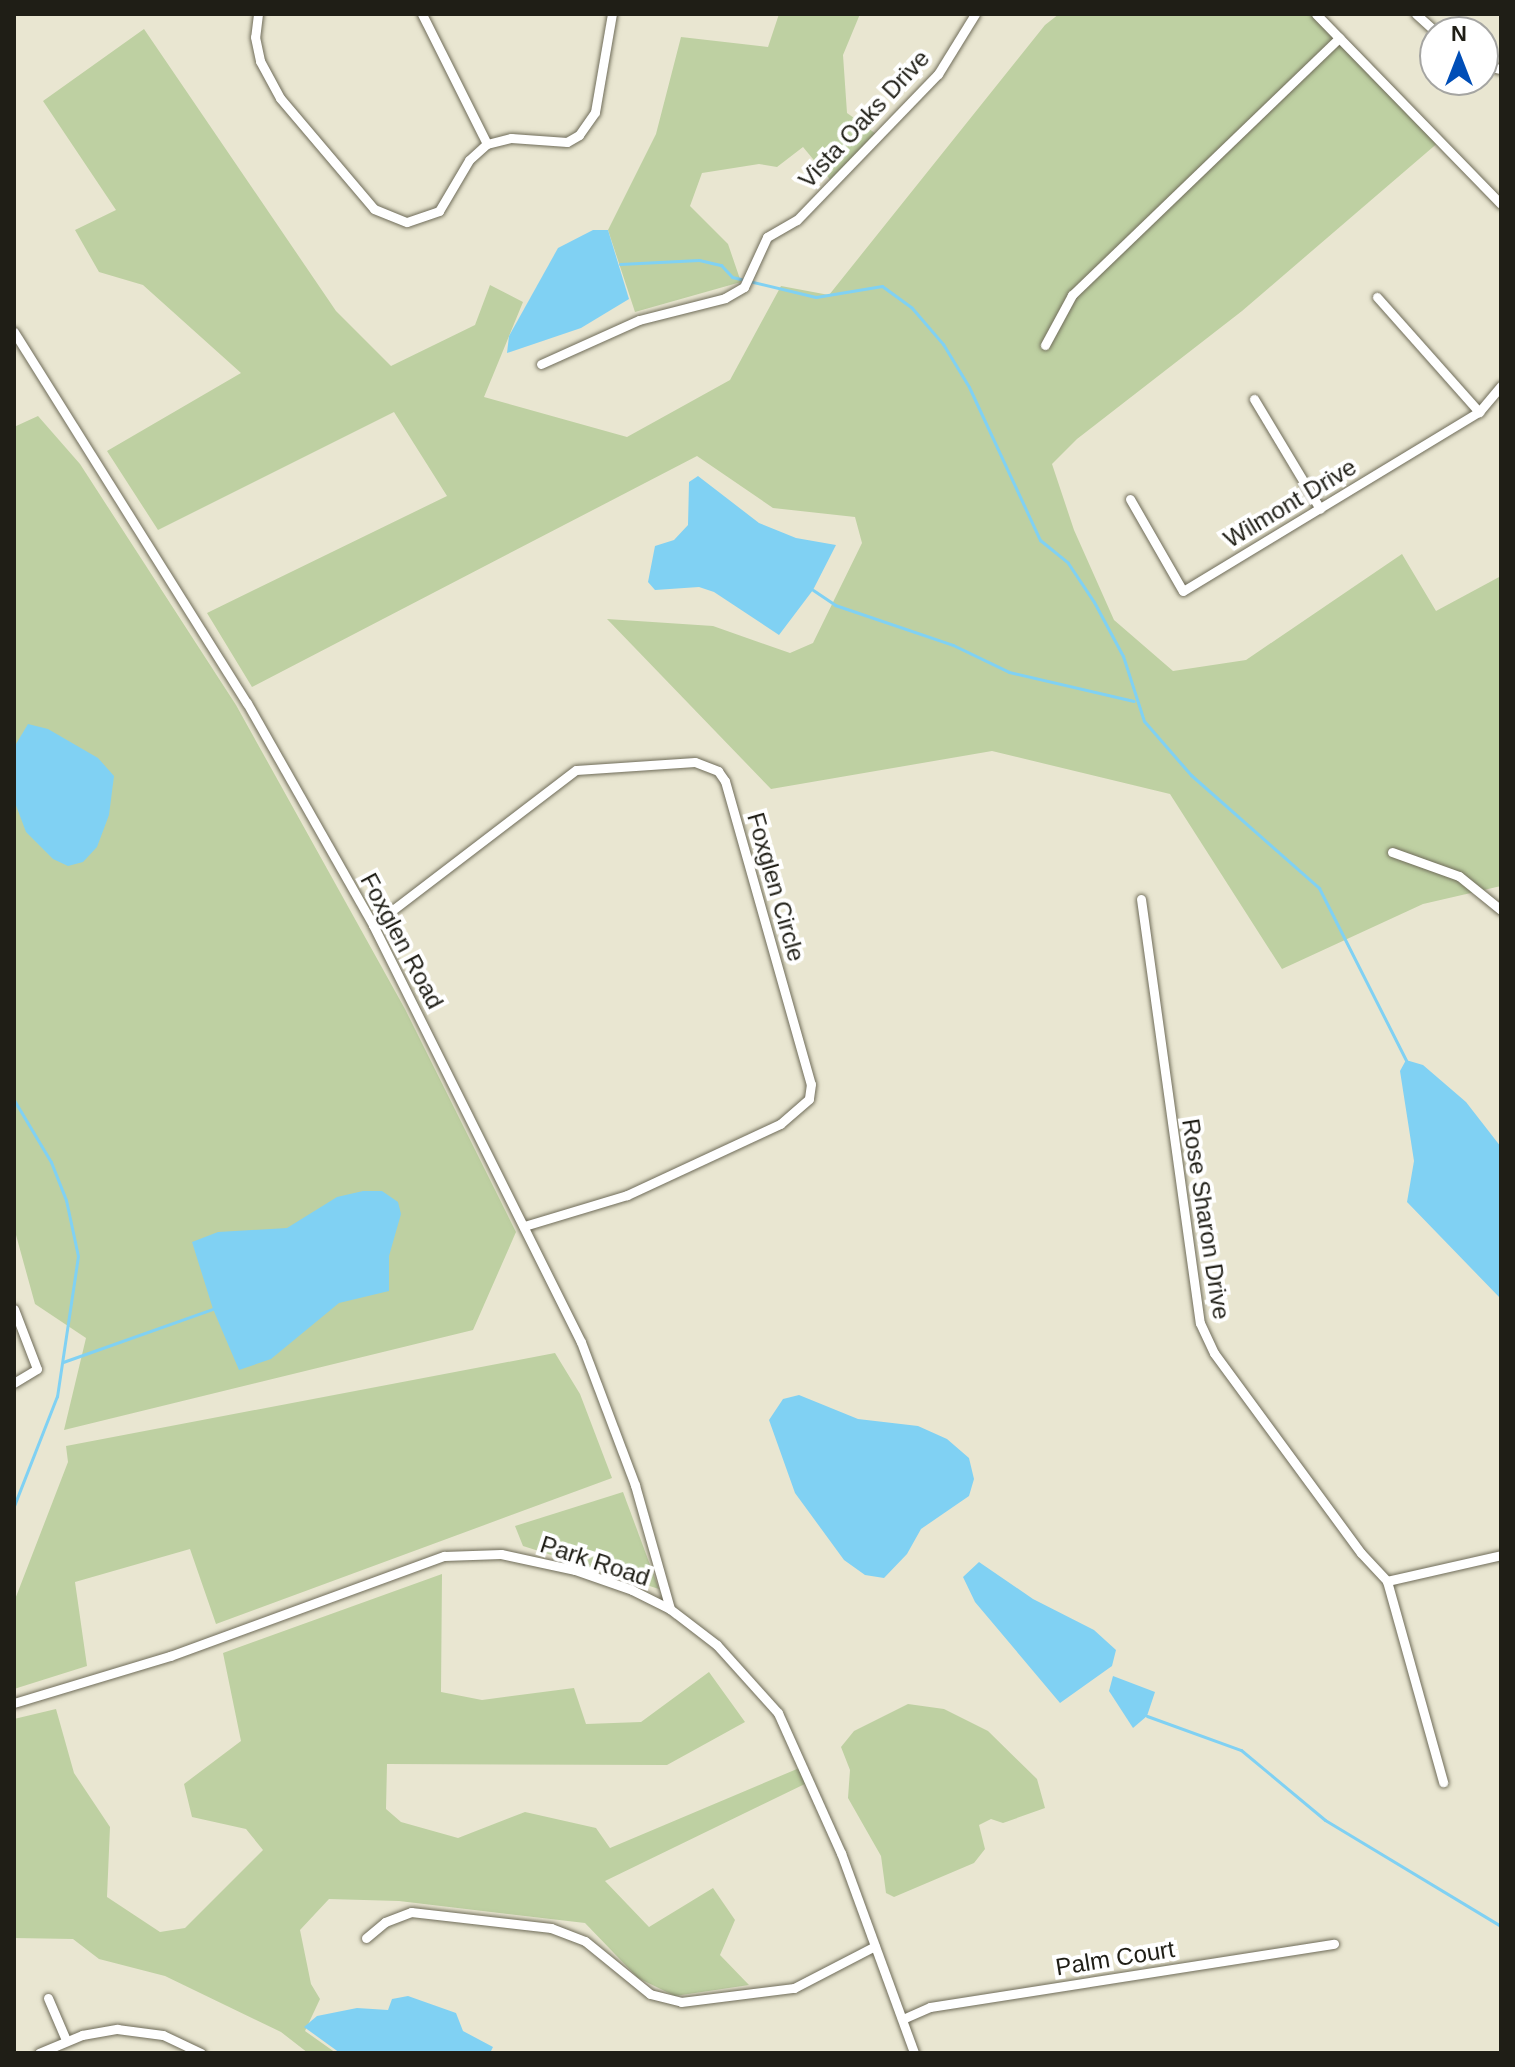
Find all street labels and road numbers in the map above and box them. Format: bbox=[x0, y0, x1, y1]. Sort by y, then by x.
street label: Vista Oaks Drive bbox=[793, 44, 935, 194]
street label: Wilmont Drive bbox=[1219, 452, 1361, 554]
street label: Foxglen Circle bbox=[741, 809, 811, 965]
street label: Foxglen Road bbox=[354, 868, 450, 1014]
street label: Rose Sharon Drive bbox=[1176, 1117, 1236, 1321]
street label: Park Road bbox=[537, 1530, 653, 1592]
street label: Palm Court bbox=[1053, 1934, 1177, 1982]

